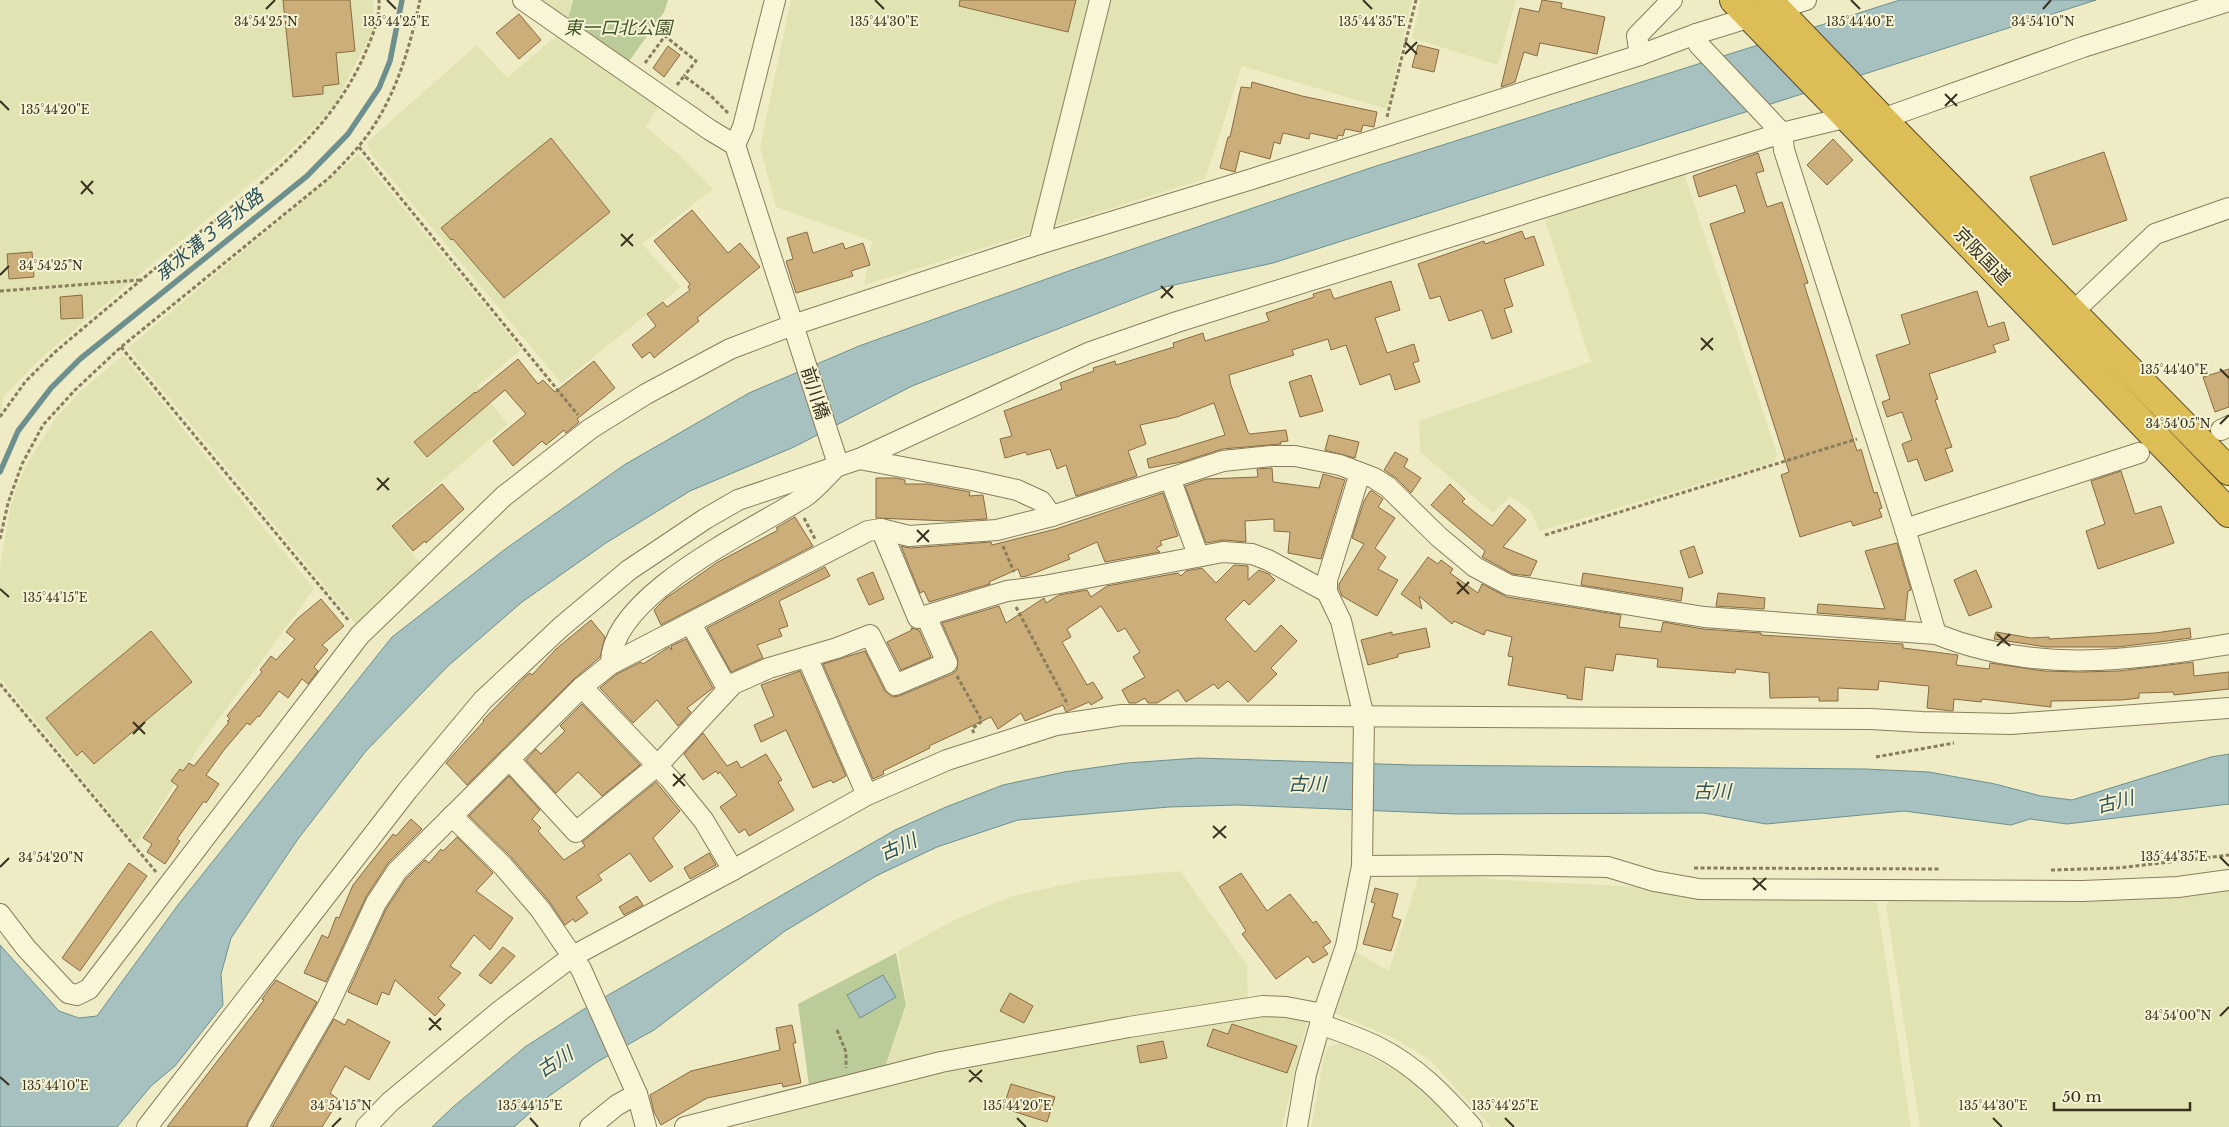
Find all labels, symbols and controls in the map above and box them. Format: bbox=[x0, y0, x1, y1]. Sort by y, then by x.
text: 34°54'25"N bbox=[234, 14, 298, 29]
text: 135°44'25"E bbox=[362, 14, 430, 29]
text: 135°44'30"E bbox=[850, 14, 919, 29]
text: 135°44'35"E bbox=[1338, 14, 1406, 29]
text: 135°44'40"E bbox=[1826, 14, 1894, 29]
text: 34°54'10"N bbox=[2011, 14, 2075, 29]
park label: 東一口北公園 bbox=[564, 17, 675, 39]
text: 135°44'20"E bbox=[21, 102, 90, 117]
water label: 承水溝３号水路 bbox=[150, 183, 269, 286]
street label: 京阪国道 bbox=[1949, 222, 2015, 290]
text: 34°54'25"N bbox=[19, 258, 83, 273]
text: 135°44'40"E bbox=[2140, 362, 2208, 377]
street label: 前川橋 bbox=[796, 364, 834, 422]
text: 34°54'05"N bbox=[2146, 416, 2211, 431]
text: 135°44'15"E bbox=[23, 590, 88, 605]
water label: 古川 bbox=[1288, 772, 1328, 796]
water label: 古川 bbox=[1693, 780, 1733, 803]
water label: 古川 bbox=[2094, 786, 2138, 818]
water label: 古川 bbox=[876, 828, 922, 865]
text: 135°44'35"E bbox=[2140, 849, 2208, 864]
text: 34°54'20"N bbox=[18, 850, 84, 865]
text: 34°54'00"N bbox=[2145, 1008, 2212, 1023]
water label: 古川 bbox=[533, 1041, 579, 1082]
text: 135°44'10"E bbox=[22, 1078, 89, 1093]
scale bar bbox=[2054, 1080, 2190, 1112]
text: 50 m bbox=[2062, 1087, 2102, 1106]
text: 34°54'15"N bbox=[310, 1098, 372, 1113]
text: 135°44'15"E bbox=[498, 1098, 563, 1113]
text: 135°44'20"E bbox=[983, 1098, 1052, 1113]
text: 135°44'25"E bbox=[1471, 1098, 1539, 1113]
text: 135°44'30"E bbox=[1959, 1098, 2028, 1113]

